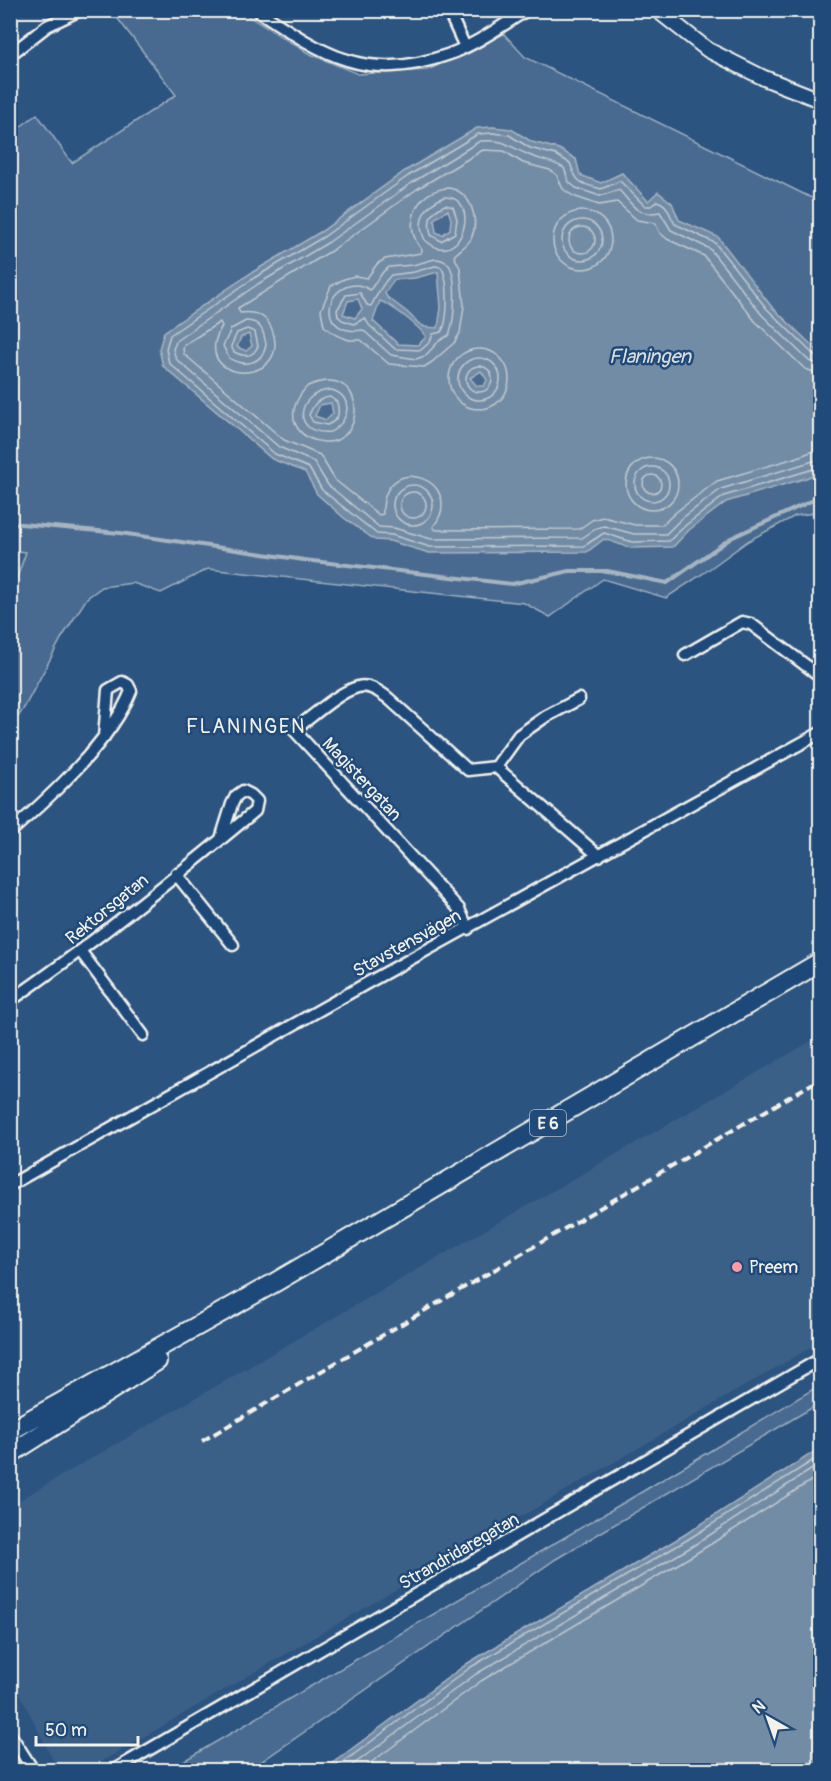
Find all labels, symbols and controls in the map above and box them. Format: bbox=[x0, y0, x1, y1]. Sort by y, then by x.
water label: Flaningen bbox=[609, 344, 693, 369]
district label: FLANINGEN bbox=[186, 714, 306, 739]
street label: Magistergatan bbox=[317, 733, 406, 826]
street label: Rektorsgatan bbox=[61, 869, 154, 950]
street label: Stavstensvägen bbox=[349, 904, 465, 983]
road number: E 6 bbox=[530, 1110, 566, 1136]
place label: Preem bbox=[749, 1256, 798, 1279]
marker: Preem bbox=[730, 1260, 744, 1274]
street label: Strandridaregatan bbox=[395, 1508, 523, 1595]
north arrow bbox=[738, 1688, 798, 1748]
text: N bbox=[748, 1696, 770, 1718]
scale bar bbox=[36, 1709, 138, 1747]
text: 50 m bbox=[45, 1719, 87, 1742]

